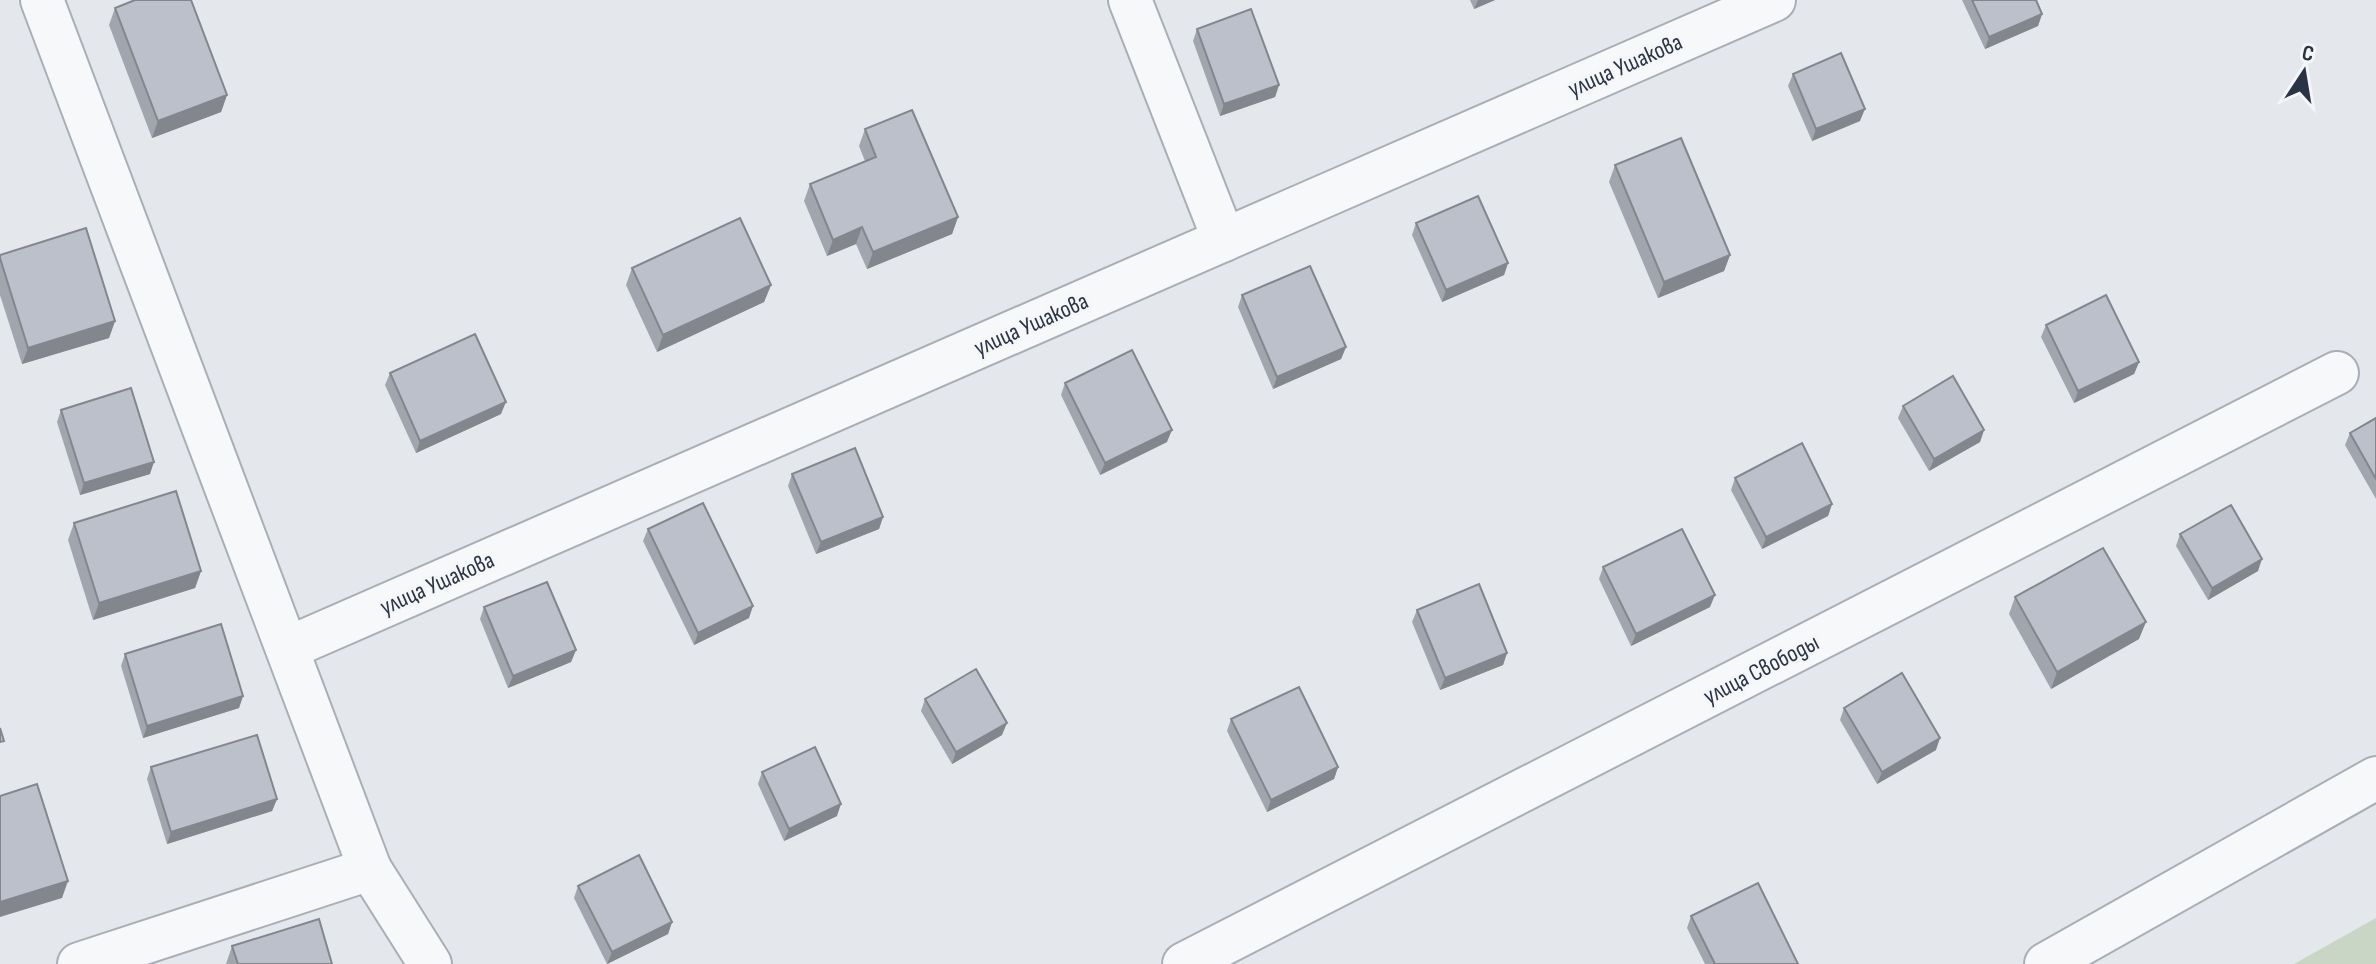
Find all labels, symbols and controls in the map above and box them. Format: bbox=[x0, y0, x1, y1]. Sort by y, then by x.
street label: улица Ушакова bbox=[1563, 27, 1687, 104]
north arrow bbox=[2264, 32, 2344, 112]
text: С bbox=[2300, 40, 2316, 68]
street label: улица Ушакова bbox=[969, 286, 1093, 363]
street label: улица Ушакова bbox=[375, 545, 499, 622]
street label: улица Свободы bbox=[1699, 628, 1824, 711]

